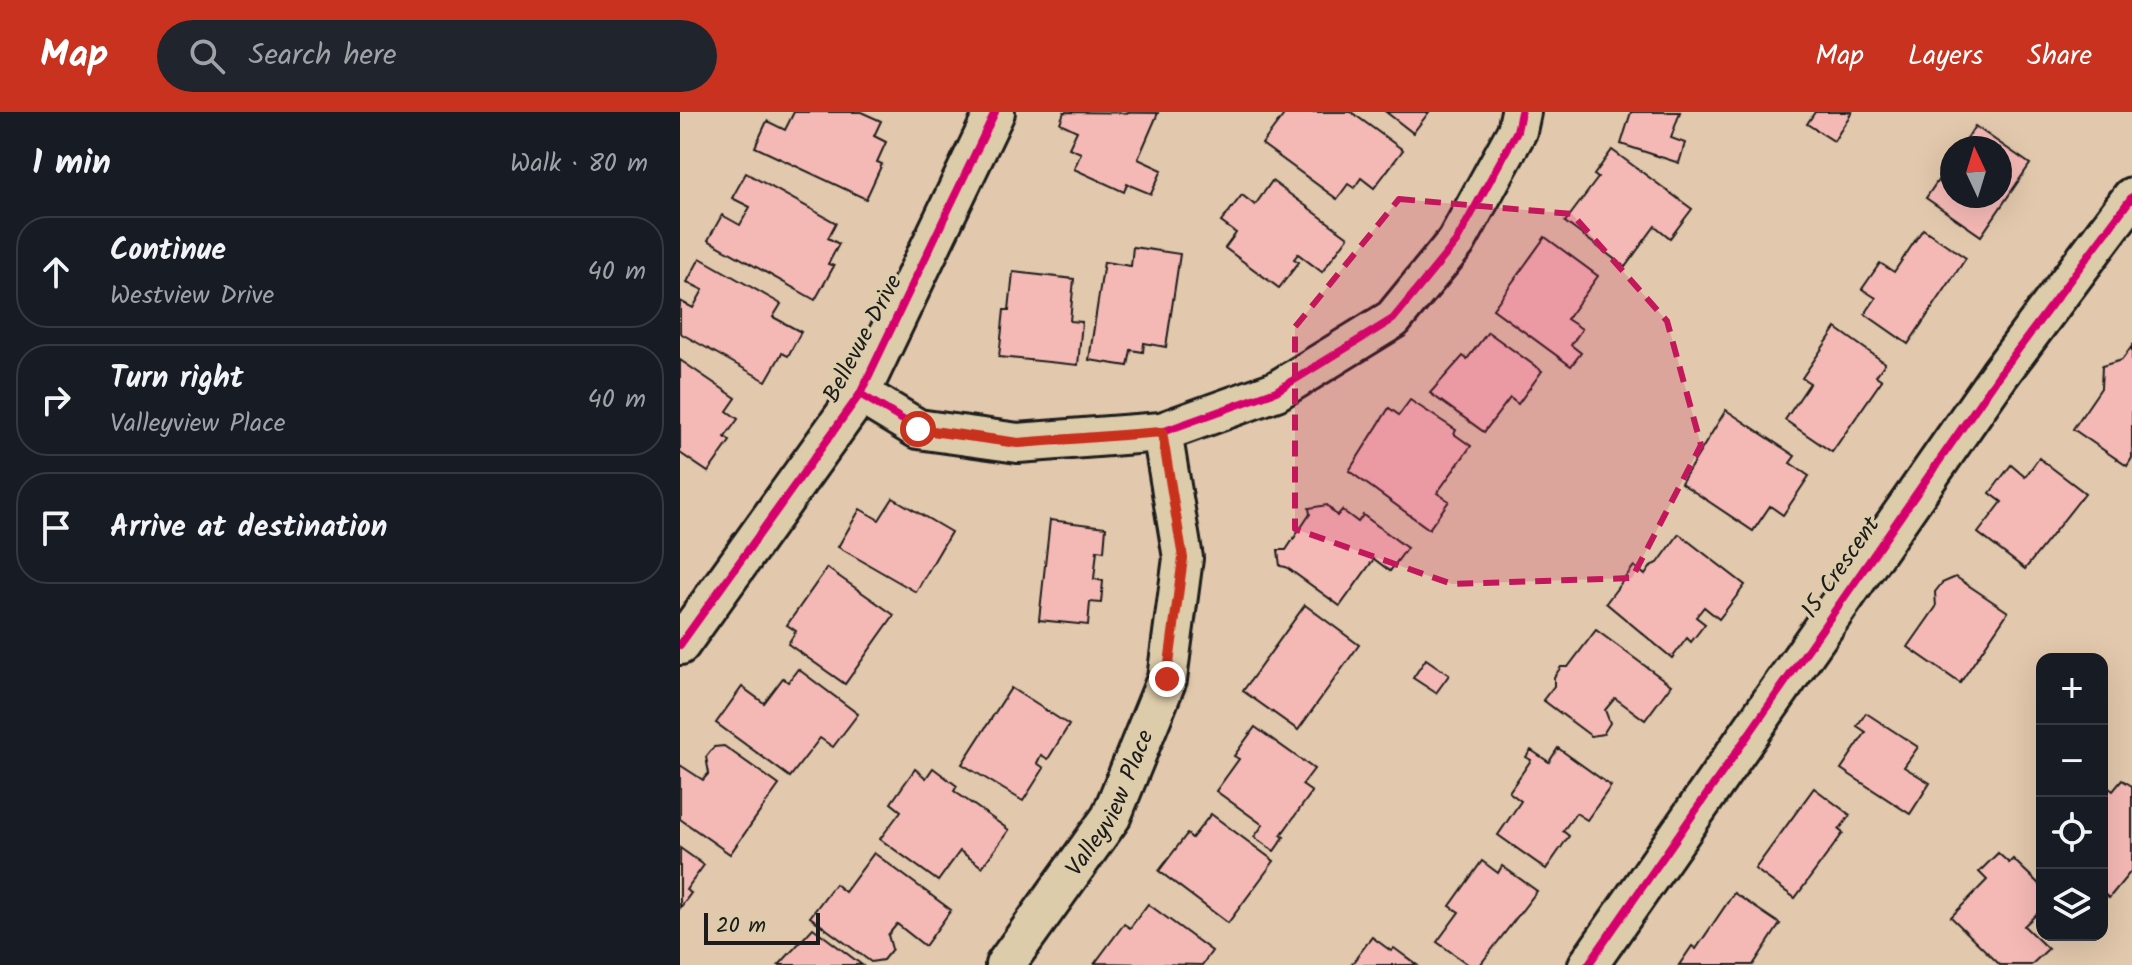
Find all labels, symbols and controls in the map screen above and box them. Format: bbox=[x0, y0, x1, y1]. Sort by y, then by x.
search box bbox=[157, 20, 717, 92]
text: Map bbox=[40, 26, 109, 86]
text: Search here bbox=[249, 32, 396, 80]
icon: search bbox=[185, 34, 229, 78]
text: Map bbox=[1815, 34, 1864, 79]
text: Layers bbox=[1908, 34, 1983, 79]
text: Share bbox=[2027, 34, 2092, 79]
north arrow bbox=[1940, 136, 2012, 208]
text: 1 min bbox=[32, 137, 111, 191]
text: Walk · 80 m bbox=[510, 143, 648, 185]
text: Continue bbox=[110, 227, 226, 275]
icon: ahead bbox=[34, 250, 78, 294]
text: 40 m bbox=[588, 251, 646, 293]
street label: Bellevue Drive bbox=[813, 267, 914, 410]
text: Westview Drive bbox=[110, 275, 274, 317]
text: Turn right bbox=[110, 355, 243, 403]
icon: right bbox=[34, 378, 78, 422]
text: 40 m bbox=[588, 379, 646, 421]
text: Valleyview Place bbox=[110, 403, 285, 445]
route start bbox=[900, 411, 936, 447]
text: Arrive at destination bbox=[110, 504, 387, 552]
icon: arrive bbox=[34, 506, 78, 550]
street label: 15 Crescent bbox=[1792, 508, 1891, 627]
map controls bbox=[2036, 653, 2108, 941]
button: + bbox=[2036, 653, 2108, 725]
route end bbox=[1149, 661, 1185, 697]
street label: Valleyview Place bbox=[1056, 724, 1165, 885]
button: − bbox=[2036, 725, 2108, 797]
button: locate bbox=[2036, 797, 2108, 869]
button: layers bbox=[2036, 869, 2108, 941]
scale bar bbox=[704, 909, 820, 945]
text: 20 m bbox=[716, 909, 766, 944]

